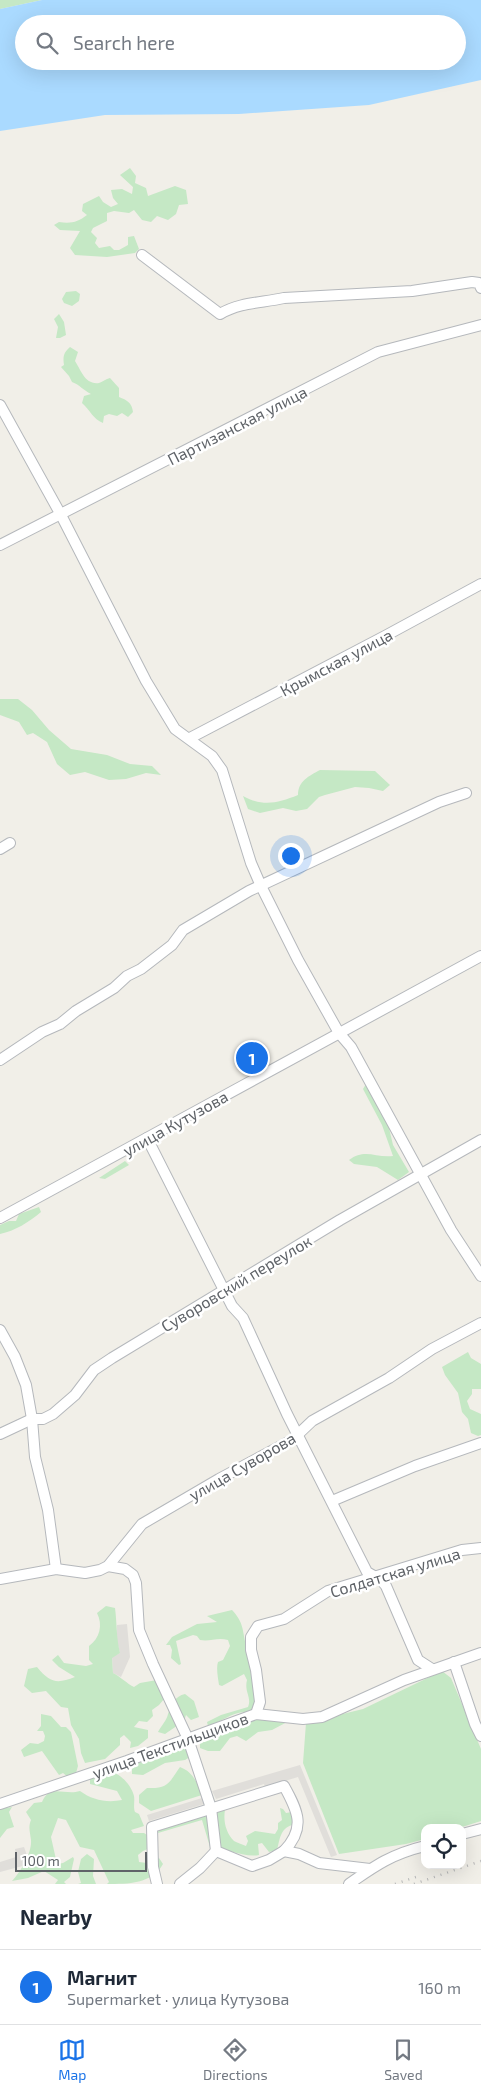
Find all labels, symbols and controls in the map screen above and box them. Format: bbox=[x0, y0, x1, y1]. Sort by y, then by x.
search box bbox=[15, 15, 466, 70]
icon: search bbox=[33, 29, 61, 57]
text: Search here bbox=[73, 31, 175, 54]
street label: Партизанская улица bbox=[164, 381, 311, 469]
street label: Крымская улица bbox=[277, 624, 396, 701]
your location bbox=[278, 843, 304, 869]
pin: 1 bbox=[236, 1039, 268, 1077]
street label: улица Кутузова bbox=[119, 1086, 231, 1161]
street label: Суворовский переулок bbox=[157, 1230, 315, 1336]
street label: улица Суворова bbox=[185, 1428, 299, 1505]
street label: Солдатская улица bbox=[328, 1543, 463, 1602]
street label: улица Текстильщиков bbox=[89, 1708, 251, 1783]
map controls bbox=[421, 1824, 466, 1869]
button: locate bbox=[421, 1824, 466, 1869]
scale bar bbox=[15, 1849, 148, 1872]
text: 100 m bbox=[22, 1852, 60, 1869]
text: Nearby bbox=[20, 1904, 92, 1929]
text: Магнит bbox=[67, 1966, 137, 1989]
text: 1 bbox=[33, 1978, 39, 1997]
text: 160 m bbox=[418, 1978, 461, 1997]
text: Supermarket · улица Кутузова bbox=[67, 1989, 289, 2008]
tab: Map bbox=[58, 2036, 86, 2083]
tab: Directions bbox=[203, 2036, 268, 2083]
tab: Saved bbox=[384, 2036, 423, 2083]

